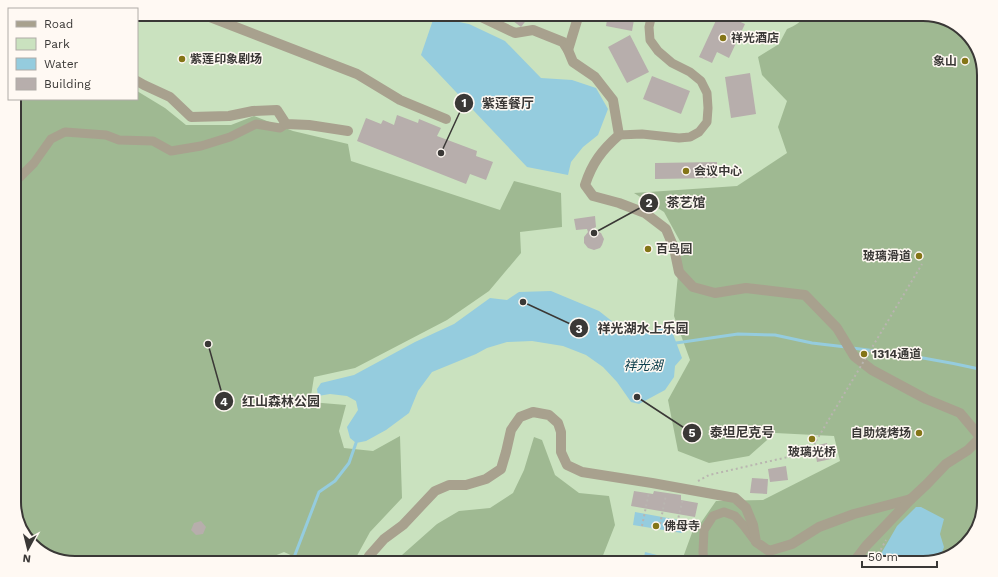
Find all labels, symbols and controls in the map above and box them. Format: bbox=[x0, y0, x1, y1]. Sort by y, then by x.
legend bbox=[8, 8, 138, 100]
text: Road bbox=[44, 17, 73, 31]
place label: 祥光酒店 bbox=[731, 31, 779, 45]
marker: 祥光酒店 bbox=[718, 33, 728, 43]
text: Park bbox=[44, 37, 70, 51]
place label: 紫莲印象剧场 bbox=[190, 52, 262, 66]
marker: 紫莲印象剧场 bbox=[177, 54, 187, 64]
place label: 象山 bbox=[933, 54, 957, 68]
marker: 象山 bbox=[960, 56, 970, 66]
text: Water bbox=[44, 57, 79, 71]
text: Building bbox=[44, 77, 91, 91]
callout: 紫莲餐厅 bbox=[454, 91, 542, 116]
text: 1 bbox=[461, 96, 467, 110]
text: 紫莲餐厅 bbox=[482, 96, 534, 111]
place label: 会议中心 bbox=[694, 164, 742, 178]
marker: 会议中心 bbox=[681, 166, 691, 176]
callout: 茶艺馆 bbox=[639, 190, 714, 215]
text: 茶艺馆 bbox=[666, 195, 706, 210]
text: 2 bbox=[645, 196, 653, 210]
place label: 百鸟园 bbox=[656, 242, 692, 256]
marker: 百鸟园 bbox=[643, 244, 653, 254]
place label: 玻璃滑道 bbox=[863, 249, 911, 263]
marker: 玻璃滑道 bbox=[914, 251, 924, 261]
callout: 祥光湖水上乐园 bbox=[569, 316, 696, 341]
text: 祥光湖水上乐园 bbox=[597, 321, 689, 336]
text: 3 bbox=[575, 322, 583, 336]
place label: 1314通道 bbox=[872, 347, 921, 361]
marker: 1314通道 bbox=[859, 349, 869, 359]
water label: 祥光湖 bbox=[623, 358, 664, 373]
callout: 红山森林公园 bbox=[214, 389, 328, 414]
text: 红山森林公园 bbox=[242, 394, 320, 409]
text: 4 bbox=[220, 395, 228, 409]
callout: 泰坦尼克号 bbox=[682, 420, 783, 445]
text: 泰坦尼克号 bbox=[709, 425, 775, 440]
text: 5 bbox=[689, 426, 696, 440]
place label: 自助烧烤场 bbox=[851, 426, 911, 440]
marker: 自助烧烤场 bbox=[914, 428, 924, 438]
marker: 玻璃光桥 bbox=[807, 434, 817, 444]
place label: 玻璃光桥 bbox=[788, 445, 836, 459]
place label: 佛母寺 bbox=[664, 519, 700, 533]
marker: 佛母寺 bbox=[651, 521, 661, 531]
north arrow bbox=[8, 529, 48, 569]
scale bar bbox=[862, 543, 937, 569]
text: 50 m bbox=[868, 550, 898, 564]
text: N bbox=[22, 551, 32, 565]

